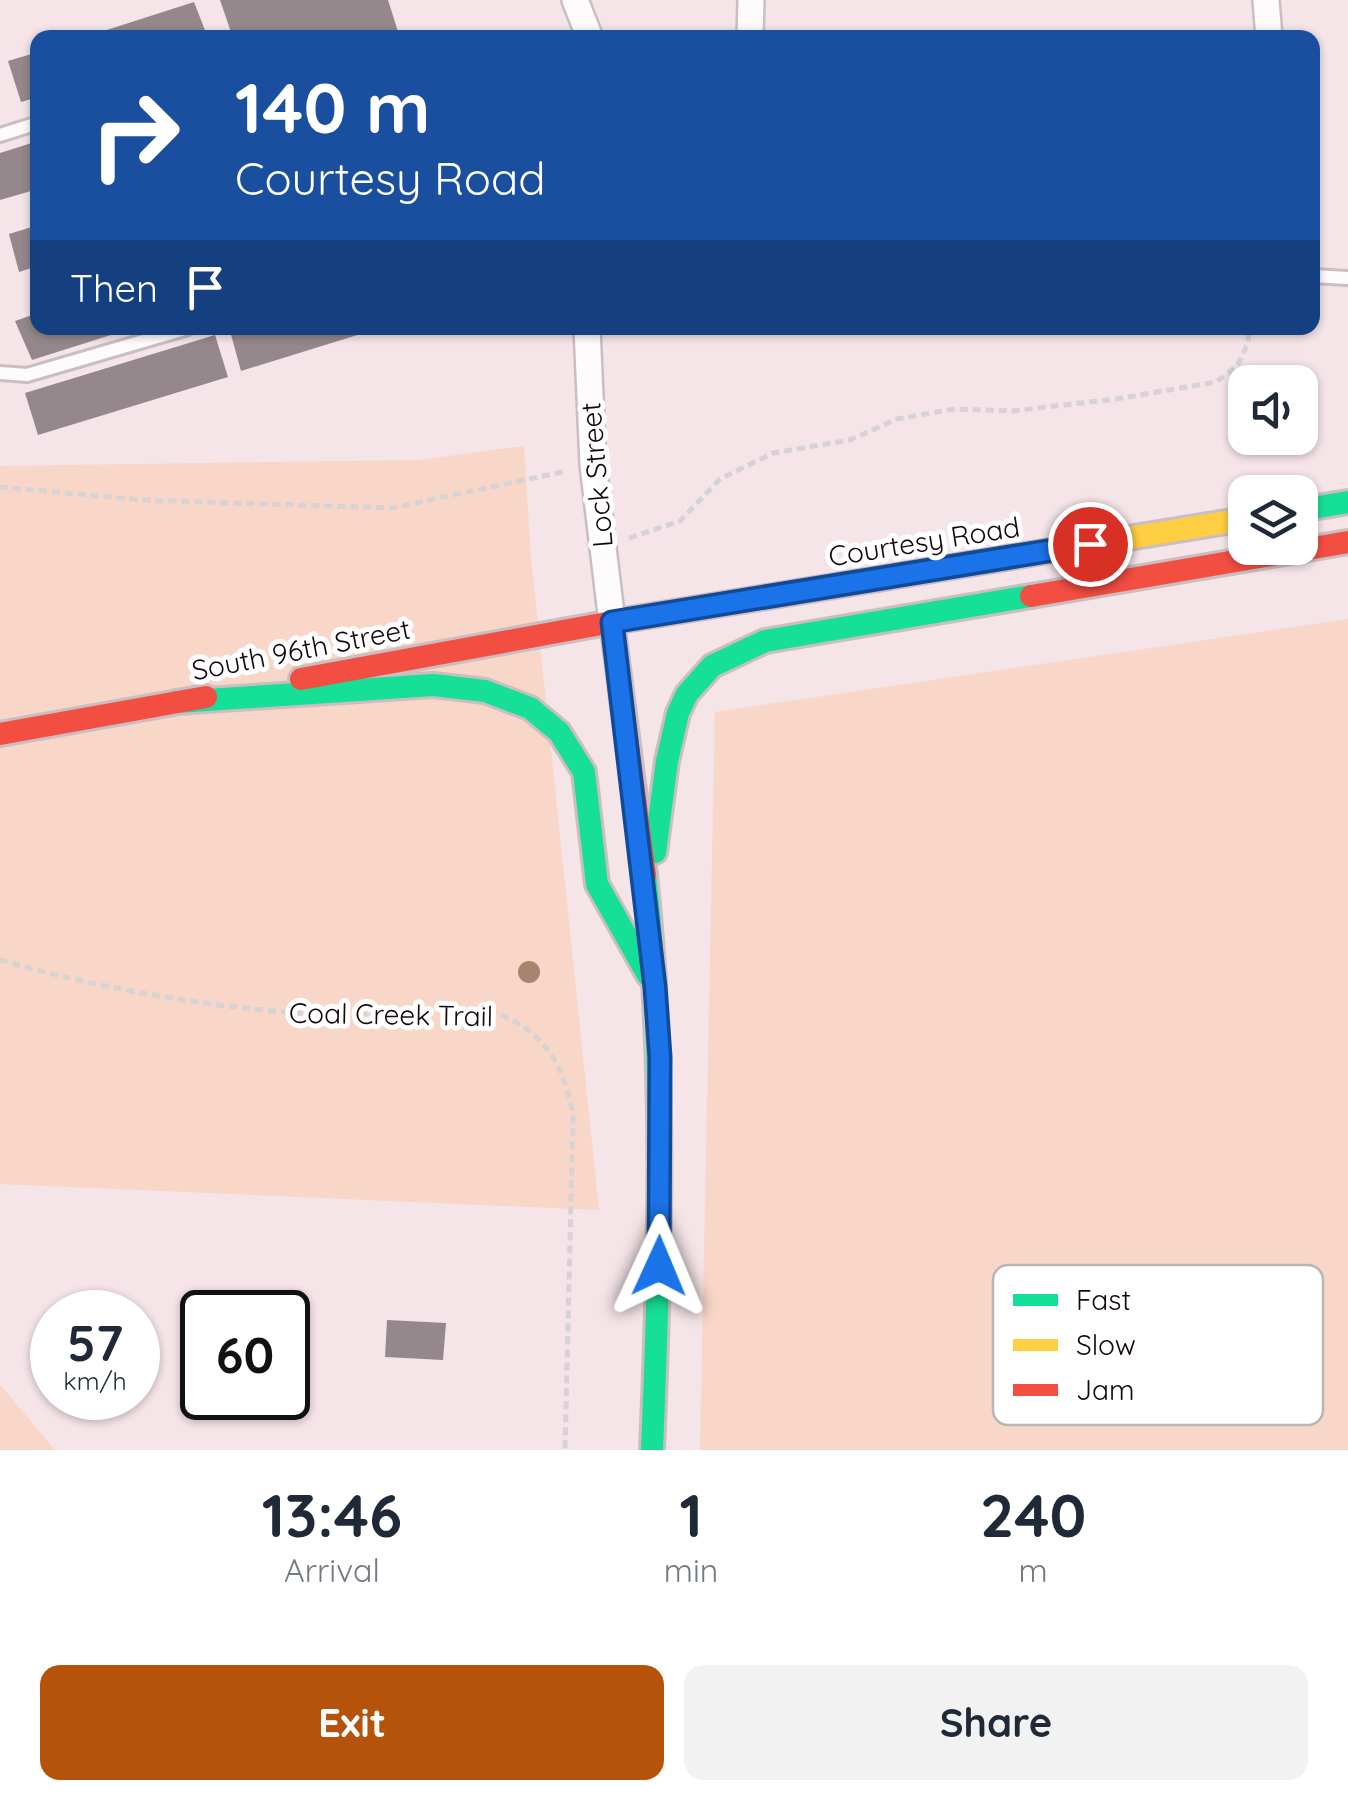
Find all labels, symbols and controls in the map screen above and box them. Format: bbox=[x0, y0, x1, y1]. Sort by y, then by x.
text: 140 m bbox=[235, 63, 431, 151]
icon: right bbox=[70, 70, 200, 200]
text: Courtesy Road bbox=[235, 150, 546, 206]
icon: arrive bbox=[178, 260, 233, 315]
text: Then bbox=[70, 264, 158, 312]
map controls bbox=[1228, 365, 1318, 565]
button: sound bbox=[1228, 365, 1318, 455]
street label: Lock Street bbox=[572, 401, 620, 549]
button: layers bbox=[1228, 475, 1318, 565]
pin bbox=[1048, 502, 1133, 587]
street label: Courtesy Road bbox=[826, 509, 1022, 573]
icon: arrive bbox=[1063, 517, 1118, 572]
street label: South 96th Street bbox=[189, 611, 413, 687]
street label: Coal Creek Trail bbox=[289, 995, 493, 1033]
position arrow bbox=[607, 1214, 711, 1318]
legend bbox=[993, 1265, 1323, 1425]
text: Fast bbox=[1076, 1282, 1131, 1317]
speed limit sign: 60 bbox=[180, 1290, 310, 1420]
text: 57 bbox=[67, 1311, 123, 1374]
text: Slow bbox=[1076, 1327, 1136, 1362]
text: km/h bbox=[63, 1365, 127, 1396]
text: Jam bbox=[1076, 1372, 1135, 1407]
text: 13:46 bbox=[262, 1477, 402, 1552]
text: 1 bbox=[679, 1477, 703, 1552]
text: 240 bbox=[980, 1477, 1086, 1552]
text: Arrival bbox=[284, 1550, 380, 1590]
text: min bbox=[664, 1550, 718, 1590]
text: m bbox=[1019, 1550, 1048, 1590]
button: Exit bbox=[40, 1665, 664, 1780]
button: Share bbox=[684, 1665, 1308, 1780]

